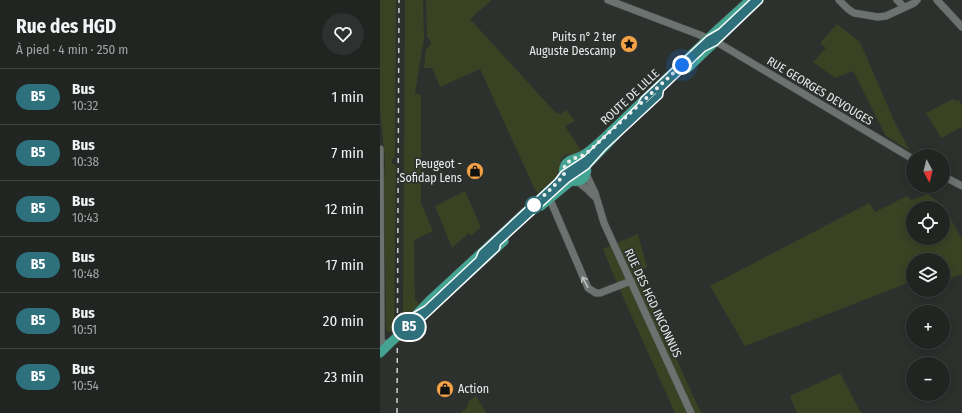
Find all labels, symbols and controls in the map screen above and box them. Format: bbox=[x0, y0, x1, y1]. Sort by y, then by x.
button: heart bbox=[322, 13, 364, 55]
text: Rue des HGD bbox=[16, 15, 116, 38]
place label: Puits n° 2 ter Auguste Descamp bbox=[529, 30, 617, 58]
place icon: Puits n° 2 ter Auguste Descamp bbox=[619, 34, 639, 54]
text: À pied · 4 min · 250 m bbox=[16, 42, 128, 57]
street label: RUE GEORGES DEVOUGES bbox=[765, 54, 876, 128]
your location bbox=[672, 55, 692, 75]
street label: ROUTE DE LILLE bbox=[598, 66, 663, 128]
text: Bus bbox=[72, 80, 95, 98]
text: B5 bbox=[31, 88, 45, 105]
text: 1 min bbox=[331, 88, 364, 106]
text: 10:32 bbox=[72, 98, 98, 113]
text: Bus bbox=[72, 136, 95, 154]
text: B5 bbox=[31, 144, 45, 161]
text: 7 min bbox=[331, 144, 364, 162]
north arrow bbox=[906, 149, 950, 193]
map controls bbox=[906, 149, 950, 401]
text: 10:38 bbox=[72, 154, 99, 169]
place label: Peugeot - Sofidap Lens bbox=[400, 157, 462, 185]
shop icon: Peugeot - Sofidap Lens bbox=[465, 161, 485, 181]
text: Bus bbox=[72, 192, 95, 210]
unlabelled marker bbox=[525, 196, 543, 214]
text: B5 bbox=[31, 200, 45, 217]
text: 12 min bbox=[325, 200, 364, 218]
button: locate bbox=[906, 201, 950, 245]
text: 10:43 bbox=[72, 210, 99, 225]
street label: RUE DES HGD INCONNUS bbox=[622, 246, 684, 360]
text: Bus bbox=[72, 248, 95, 266]
button: layers bbox=[906, 253, 950, 297]
text: B5 bbox=[31, 256, 45, 273]
text: 17 min bbox=[325, 256, 364, 274]
text: 10:48 bbox=[72, 266, 99, 281]
one-way arrow bbox=[581, 277, 588, 289]
text: Bus bbox=[72, 304, 95, 322]
button: + bbox=[906, 305, 950, 349]
text: B5 bbox=[31, 312, 45, 329]
text: 20 min bbox=[323, 312, 364, 330]
line badge: B5 bbox=[391, 314, 427, 340]
text: B5 bbox=[402, 318, 416, 335]
text: 10:51 bbox=[72, 322, 97, 337]
button: − bbox=[906, 357, 950, 401]
text: Bus bbox=[72, 360, 95, 378]
text: B5 bbox=[31, 368, 45, 385]
text: 23 min bbox=[324, 368, 364, 386]
text: 10:54 bbox=[72, 378, 99, 393]
shop icon: Action bbox=[435, 379, 455, 399]
place label: Action bbox=[458, 382, 489, 396]

